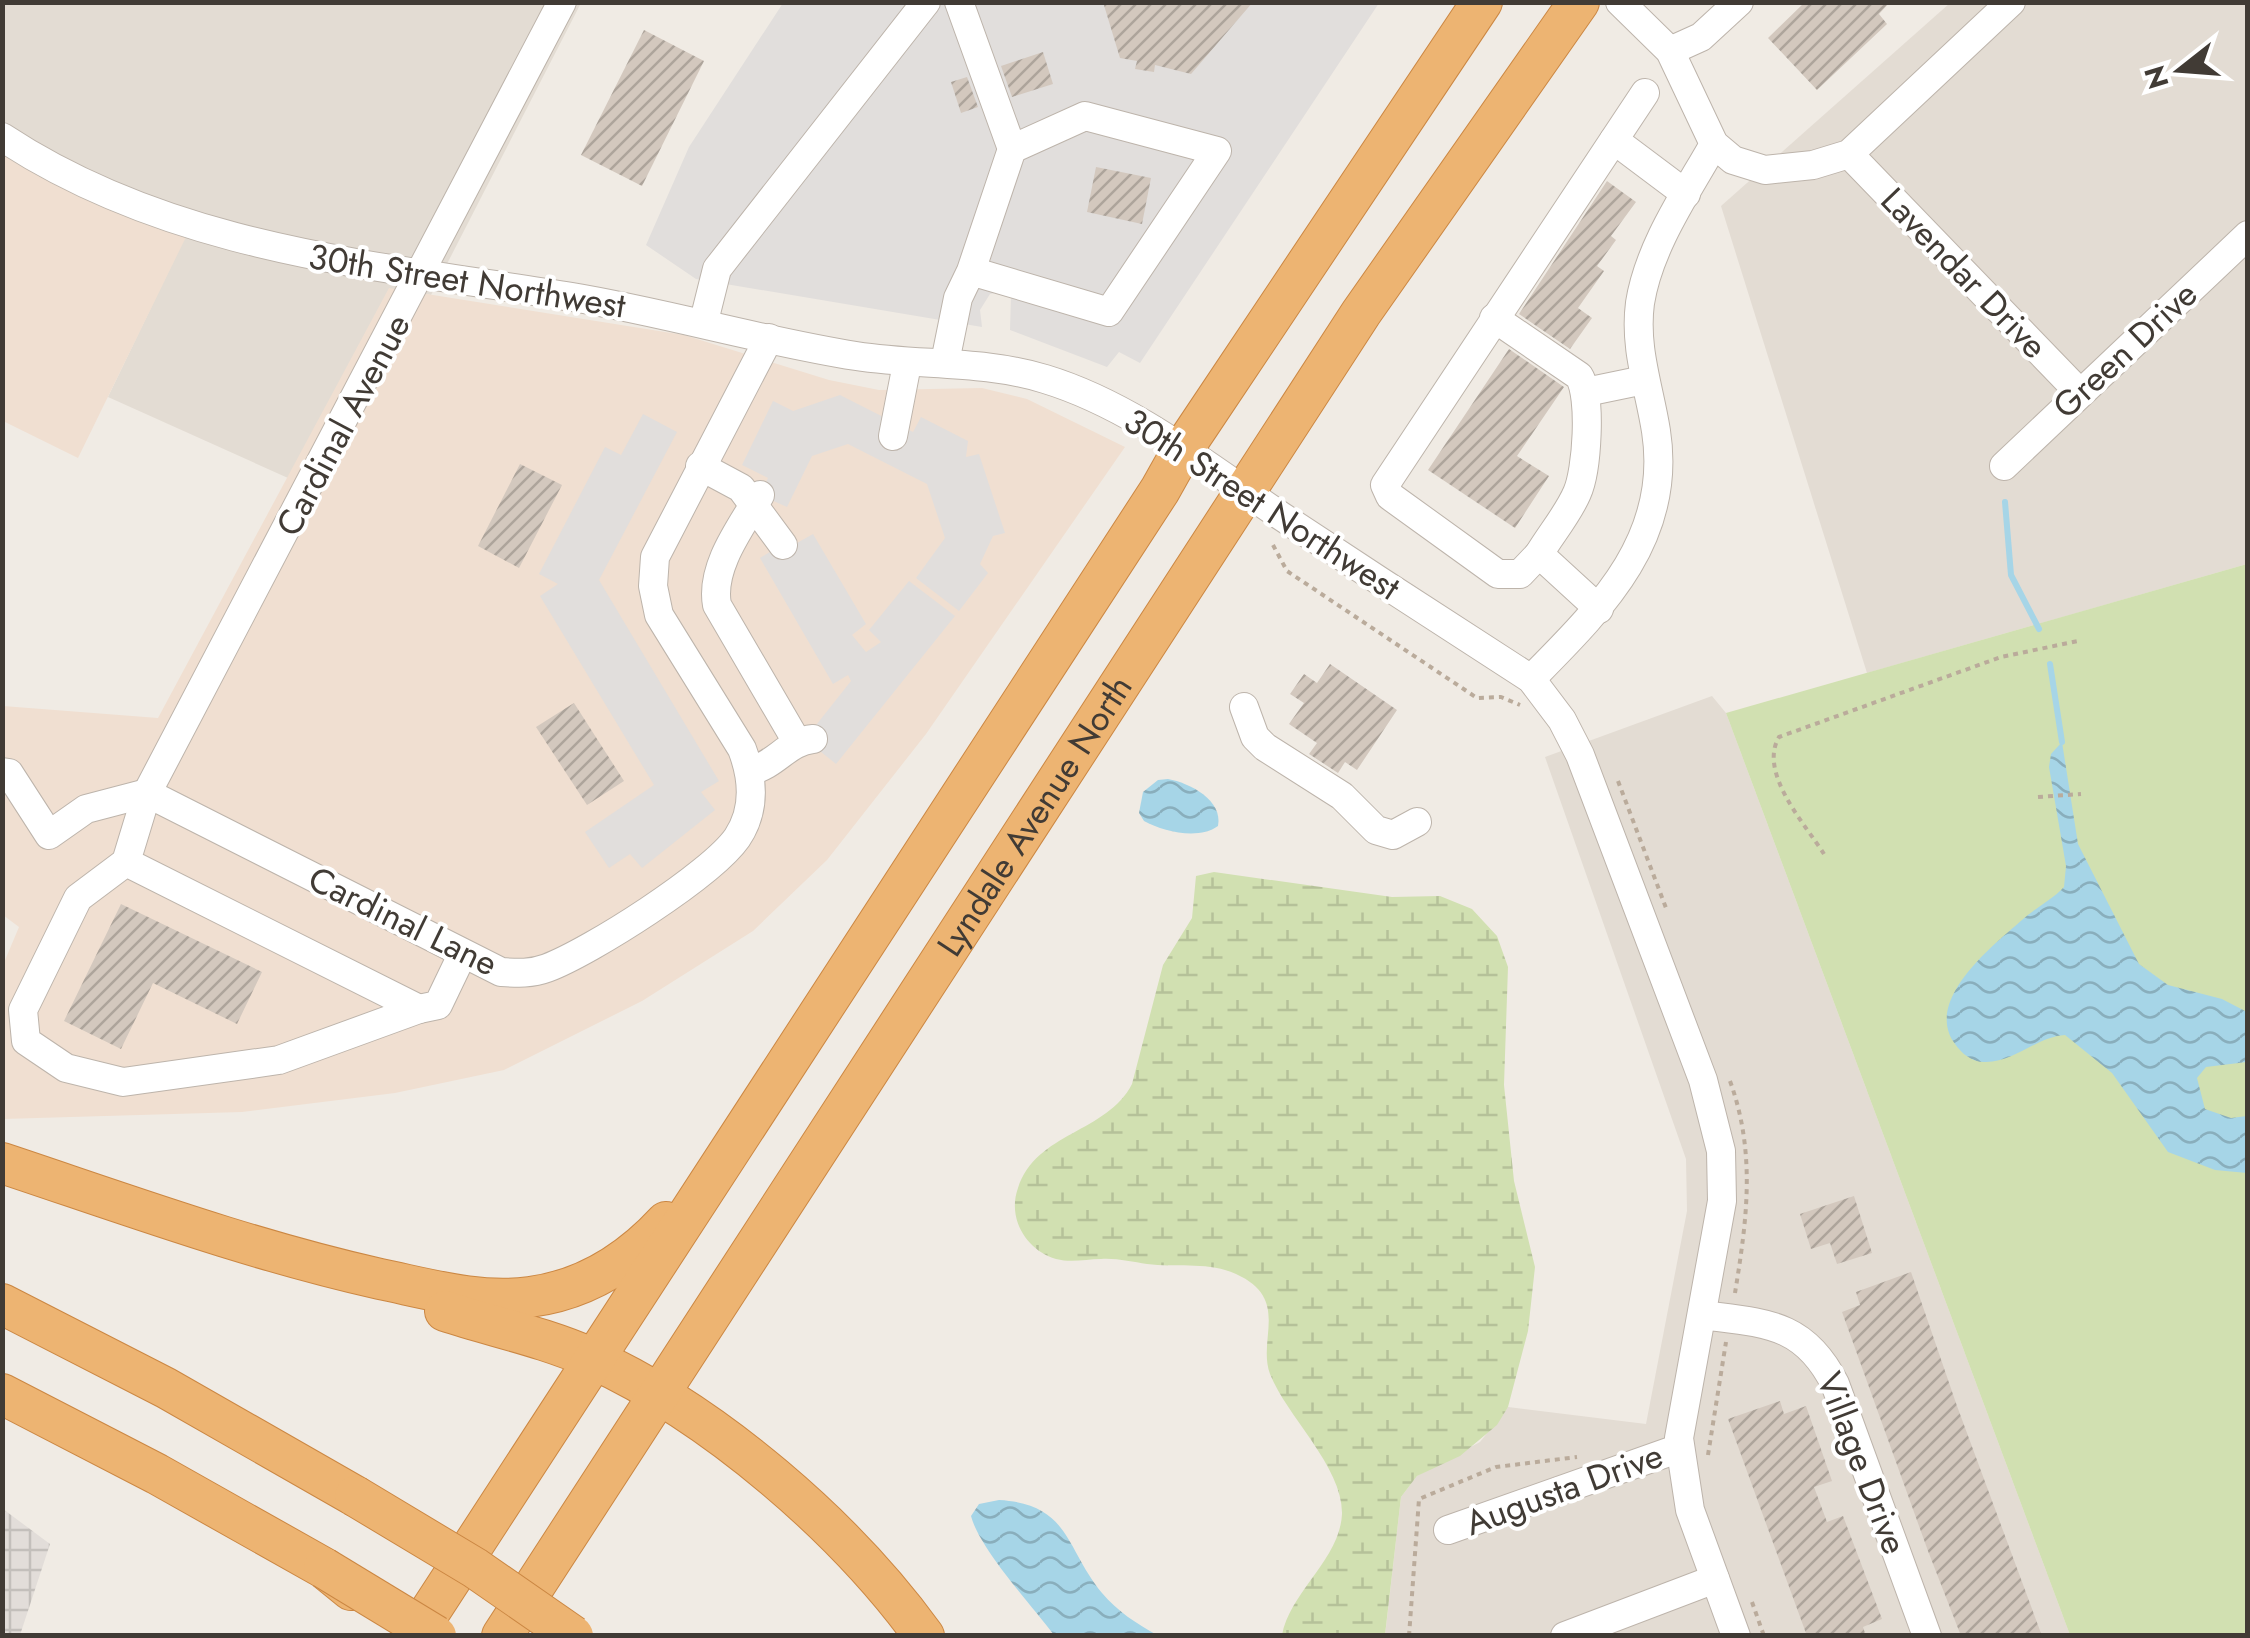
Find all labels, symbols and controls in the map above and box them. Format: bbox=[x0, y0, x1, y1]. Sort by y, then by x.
north arrow bbox=[2130, 20, 2230, 120]
text: N bbox=[2134, 61, 2179, 94]
street label: Lavendar Drive bbox=[1869, 176, 2059, 370]
street label: 30th Street Northwest bbox=[305, 231, 630, 331]
street label: Green Drive bbox=[2042, 270, 2208, 430]
street label: Cardinal Avenue bbox=[263, 305, 423, 545]
street label: 30th Street Northwest bbox=[1114, 396, 1410, 612]
street label: Lyndale Avenue North bbox=[925, 665, 1144, 966]
street label: Cardinal Lane bbox=[300, 854, 506, 988]
street label: Village Drive bbox=[1804, 1365, 1920, 1561]
street label: Augusta Drive bbox=[1458, 1430, 1670, 1548]

